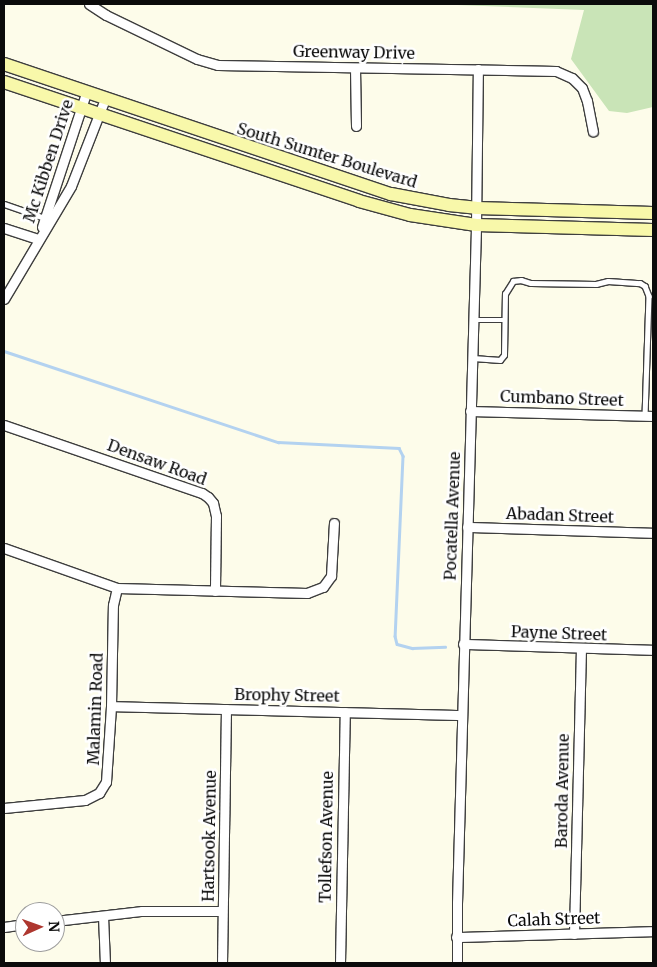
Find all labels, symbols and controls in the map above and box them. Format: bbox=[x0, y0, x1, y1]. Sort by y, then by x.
street label: Greenway Drive bbox=[293, 41, 415, 63]
street label: Mc Kibben Drive bbox=[19, 97, 77, 225]
street label: South Sumter Boulevard bbox=[235, 118, 419, 192]
street label: Cumbano Street bbox=[500, 386, 624, 410]
street label: Densaw Road bbox=[105, 435, 209, 489]
street label: Pocatella Avenue bbox=[440, 451, 464, 581]
street label: Abadan Street bbox=[506, 504, 614, 526]
street label: Payne Street bbox=[511, 622, 607, 644]
street label: Malamin Road bbox=[83, 653, 107, 765]
street label: Brophy Street bbox=[234, 684, 340, 706]
street label: Baroda Avenue bbox=[551, 734, 573, 848]
street label: Hartsook Avenue bbox=[198, 770, 220, 902]
street label: Tollefson Avenue bbox=[315, 771, 337, 903]
north arrow bbox=[15, 902, 65, 952]
street label: Calah Street bbox=[507, 908, 601, 930]
text: N bbox=[45, 921, 63, 932]

